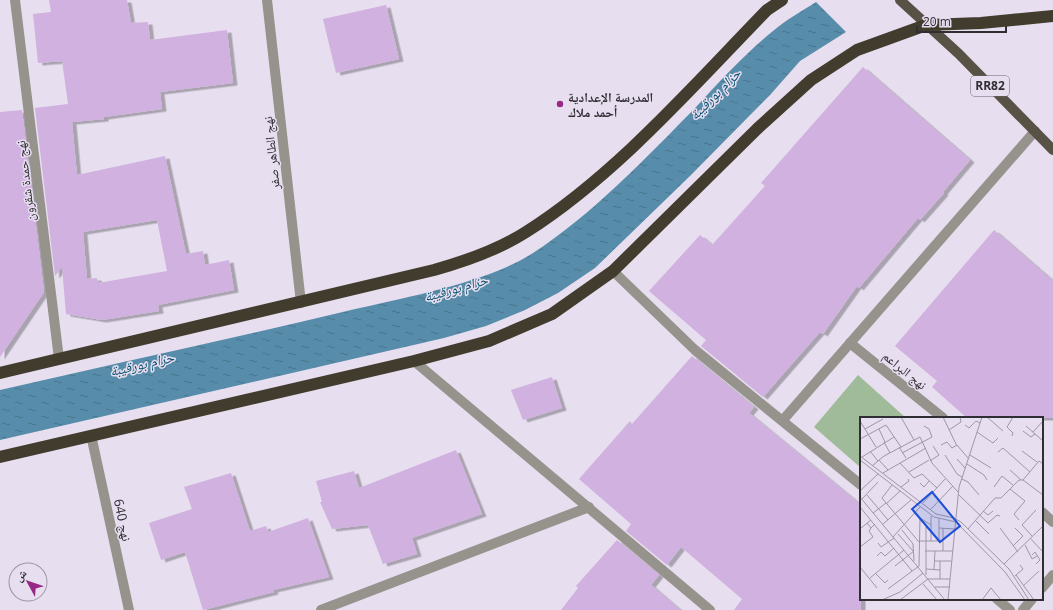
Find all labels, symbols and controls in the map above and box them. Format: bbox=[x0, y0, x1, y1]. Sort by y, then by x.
scale bar bbox=[917, 8, 1006, 34]
text: 20 m bbox=[923, 13, 951, 30]
water label: حزام بورقيبة bbox=[685, 63, 746, 124]
road number: RR82 bbox=[971, 76, 1009, 96]
place label: المدرسة الإعدادية أحمد ملاك bbox=[568, 88, 653, 121]
marker: المدرسة الإعدادية أحمد ملاك bbox=[555, 99, 565, 109]
street label: نهج الطاهر صفر bbox=[258, 115, 285, 192]
street label: نهج حمدة شقرون bbox=[11, 139, 40, 223]
water label: حزام بورقيبة bbox=[422, 269, 491, 307]
water label: حزام بورقيبة bbox=[108, 347, 177, 381]
street label: نهج البراعم bbox=[879, 347, 931, 394]
inset map bbox=[860, 417, 1043, 600]
street label: نهج 640 bbox=[109, 497, 136, 543]
north arrow bbox=[8, 562, 48, 602]
text: ش bbox=[10, 566, 30, 585]

